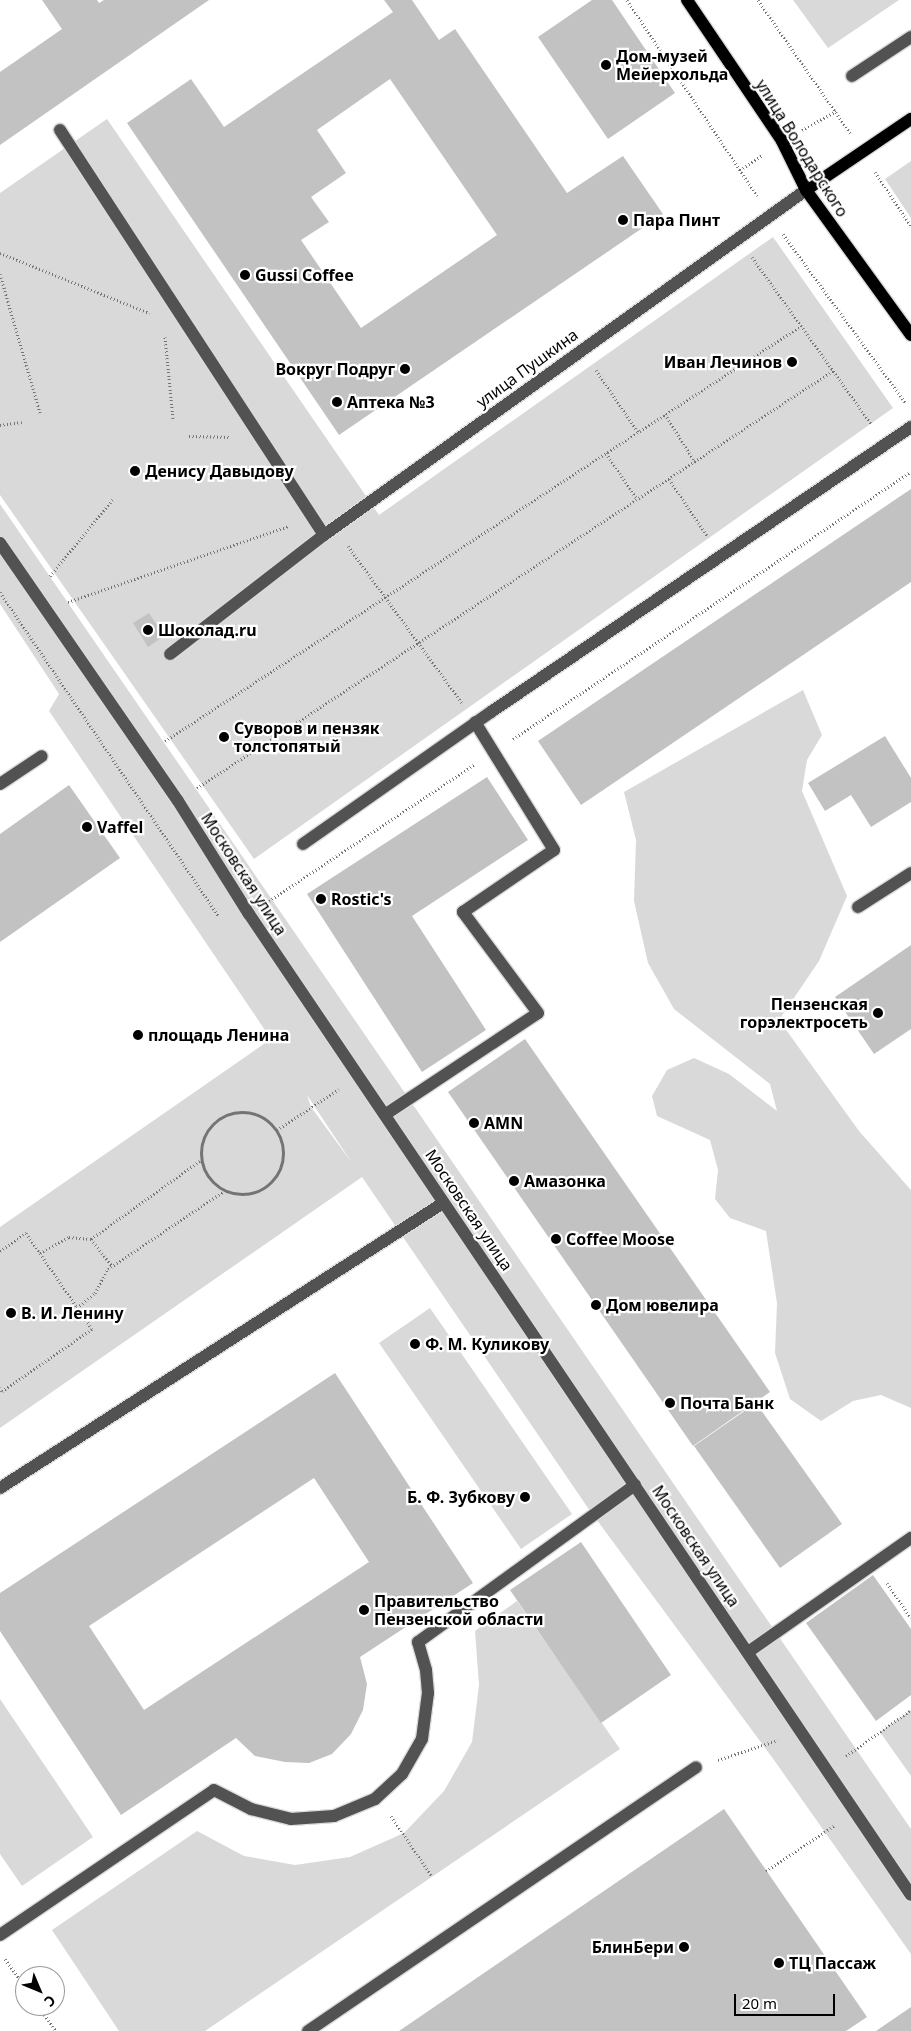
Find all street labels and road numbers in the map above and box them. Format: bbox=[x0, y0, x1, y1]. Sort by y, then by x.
street label: улица Володарского bbox=[752, 76, 852, 220]
street label: улица Пушкина bbox=[472, 325, 582, 411]
street label: Московская улица bbox=[197, 809, 291, 939]
street label: Московская улица bbox=[421, 1146, 517, 1274]
street label: Московская улица bbox=[648, 1482, 744, 1610]

